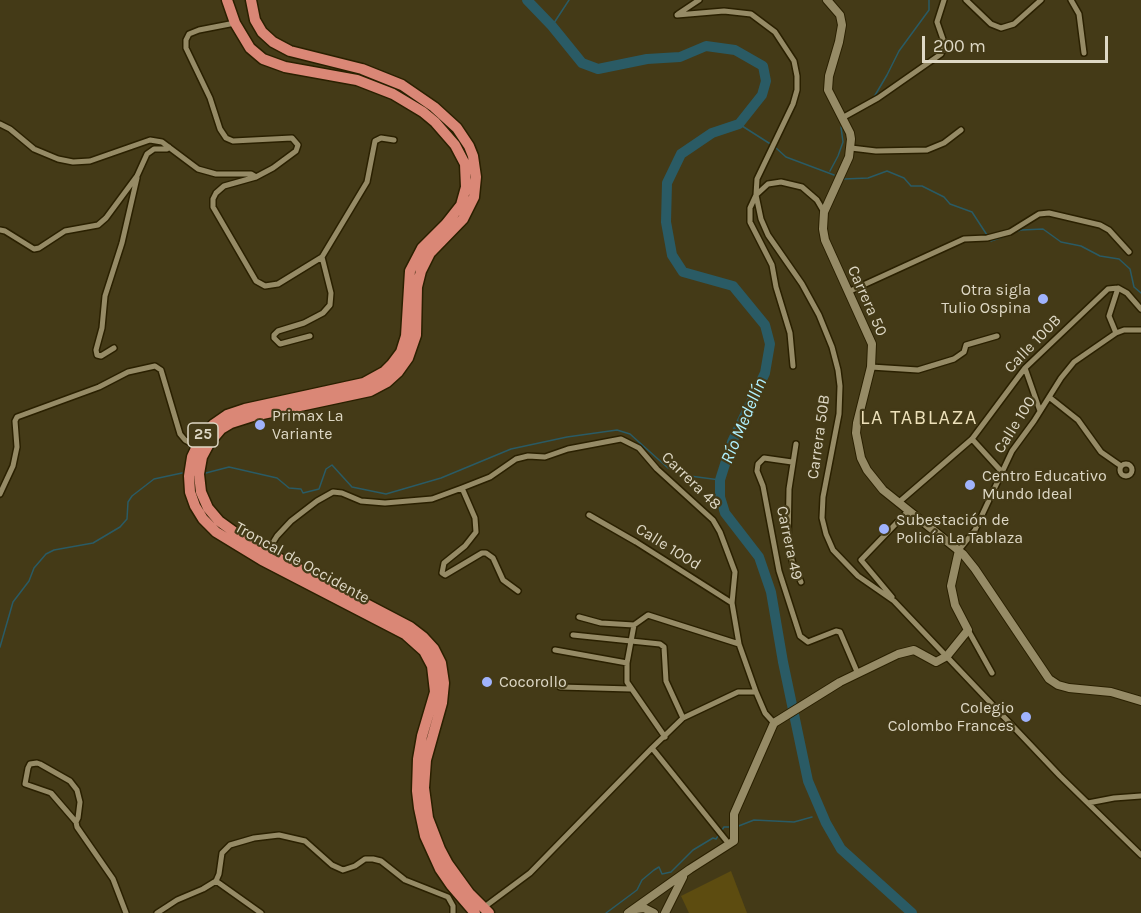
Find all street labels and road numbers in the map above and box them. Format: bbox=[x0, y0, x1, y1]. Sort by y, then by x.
street label: Carrera 50 bbox=[843, 263, 891, 339]
street label: Calle 100B bbox=[1000, 311, 1066, 377]
street label: Carrera 50B bbox=[804, 393, 834, 481]
street label: Calle 100 bbox=[990, 393, 1040, 457]
road number: 25 bbox=[188, 423, 218, 447]
street label: Carrera 48 bbox=[657, 448, 725, 514]
street label: Carrera 49 bbox=[772, 504, 806, 582]
street label: Troncal de Occidente bbox=[231, 518, 373, 608]
street label: Calle 100d bbox=[632, 519, 704, 575]

